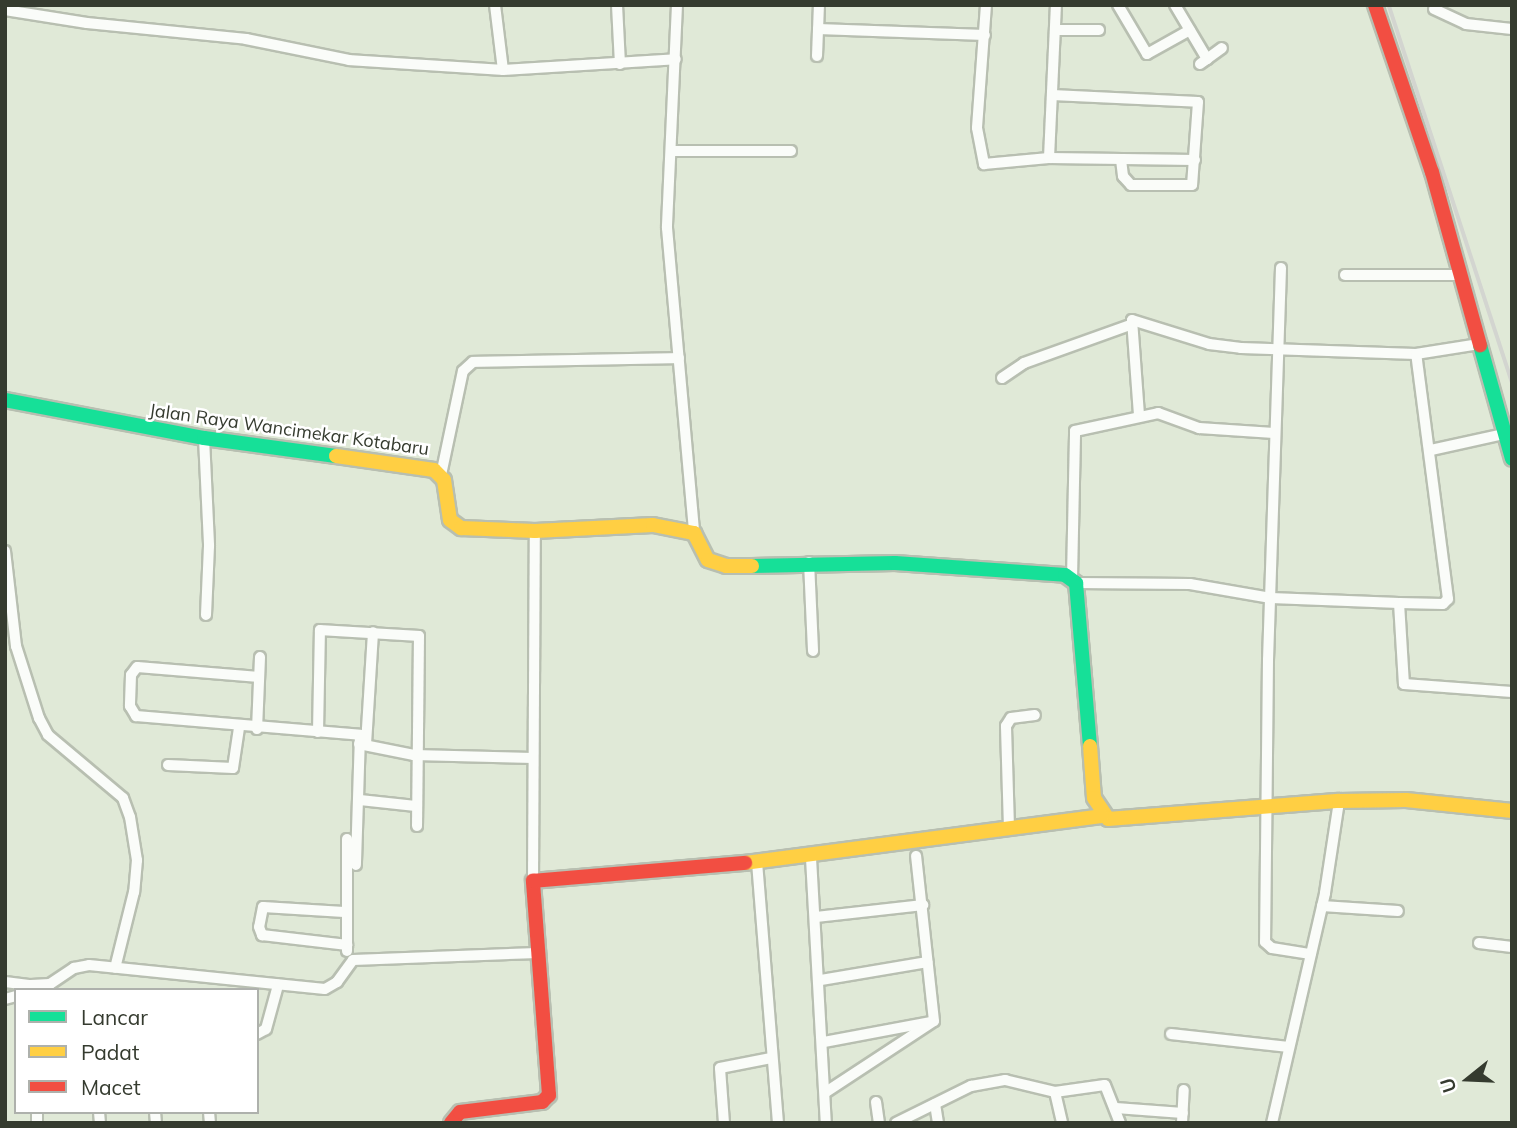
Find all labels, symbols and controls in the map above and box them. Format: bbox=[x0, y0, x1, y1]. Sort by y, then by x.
street label: Jalan Raya Wancimekar Kotabaru bbox=[148, 400, 430, 460]
legend bbox=[14, 988, 259, 1114]
text: Lancar bbox=[81, 1004, 148, 1030]
text: Padat bbox=[81, 1039, 139, 1065]
north arrow bbox=[1433, 1044, 1503, 1114]
text: Macet bbox=[81, 1074, 141, 1100]
text: U bbox=[1434, 1075, 1462, 1096]

